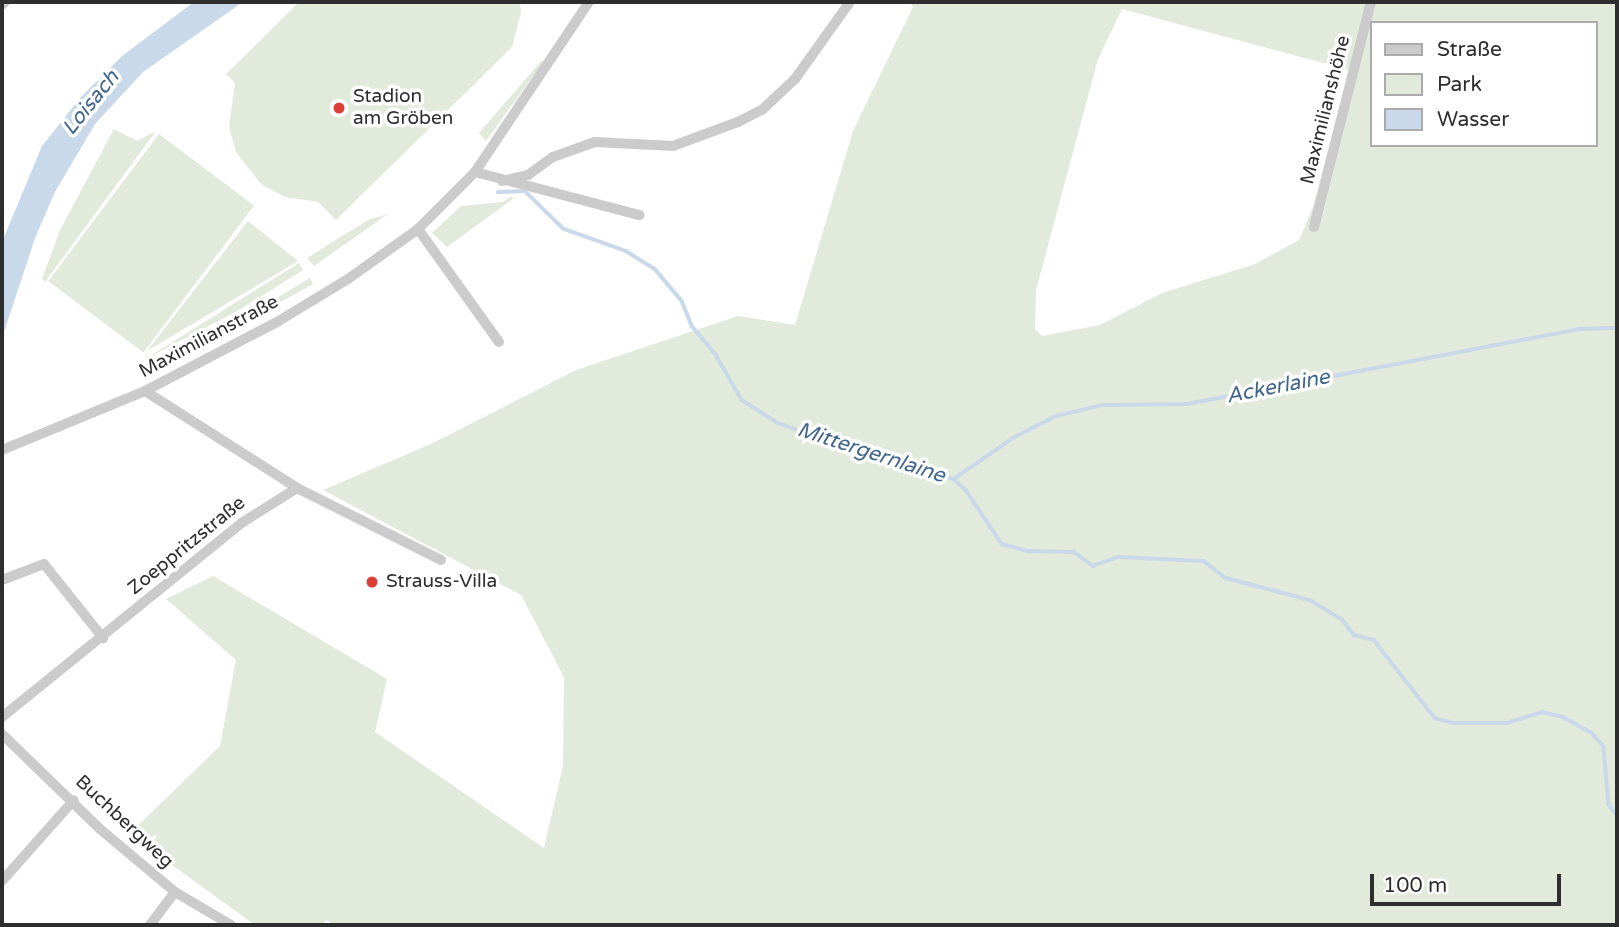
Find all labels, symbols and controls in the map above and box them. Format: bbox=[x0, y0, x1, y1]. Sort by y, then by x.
legend bbox=[1370, 21, 1598, 147]
street label: Maximilianshöhe bbox=[1296, 33, 1356, 187]
text: Straße bbox=[1437, 37, 1502, 62]
water label: Loisach bbox=[57, 66, 125, 140]
text: Park bbox=[1437, 72, 1482, 97]
place label: Stadion am Gröben bbox=[353, 86, 453, 130]
marker: Stadion am Gröben bbox=[331, 100, 347, 116]
text: Wasser bbox=[1437, 107, 1509, 132]
street label: Maximilianstraße bbox=[135, 291, 283, 383]
water label: Ackerlaine bbox=[1224, 365, 1332, 409]
water label: Mittergernlaine bbox=[794, 417, 948, 489]
street label: Zoeppritzstraße bbox=[124, 492, 250, 600]
place label: Strauss-Villa bbox=[386, 571, 497, 593]
marker: Strauss-Villa bbox=[364, 574, 380, 590]
street label: Buchbergweg bbox=[70, 771, 178, 873]
scale bar bbox=[1374, 860, 1565, 904]
text: 100 m bbox=[1383, 873, 1447, 898]

